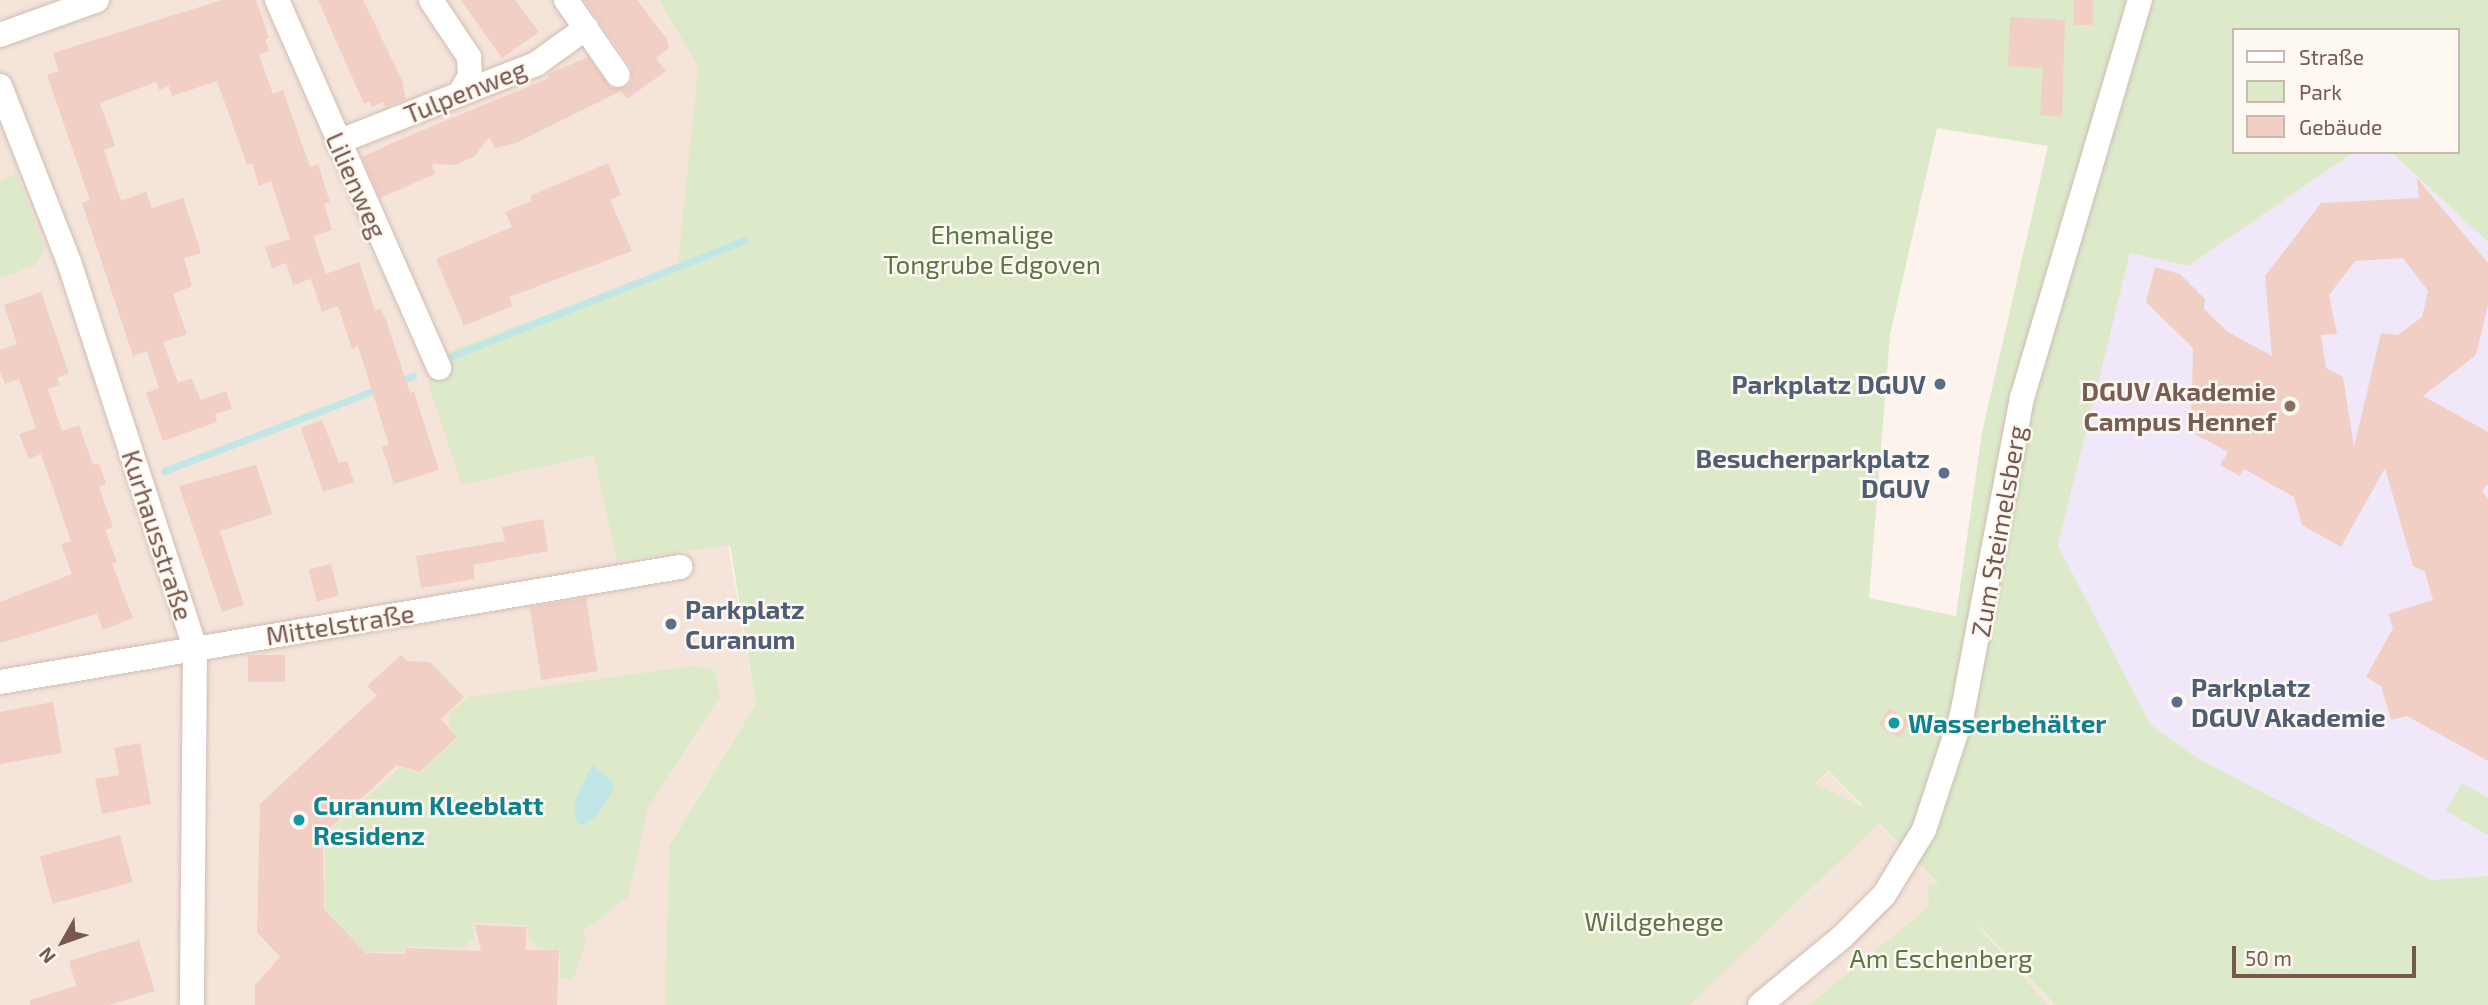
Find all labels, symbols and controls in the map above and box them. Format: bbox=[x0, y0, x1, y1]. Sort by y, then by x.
legend bbox=[2232, 28, 2460, 154]
text: Straße bbox=[2299, 44, 2364, 69]
street label: Tulpenweg bbox=[399, 52, 531, 130]
text: Park bbox=[2299, 79, 2342, 104]
text: Gebäude bbox=[2299, 114, 2382, 139]
street label: Lilienweg bbox=[320, 127, 394, 243]
park label: Ehemalige Tongrube Edgoven bbox=[883, 218, 1101, 280]
place label: Parkplatz DGUV bbox=[1732, 368, 1926, 400]
place label: DGUV Akademie Campus Hennef bbox=[2080, 375, 2276, 436]
marker: Parkplatz DGUV bbox=[1932, 376, 1948, 392]
marker: DGUV Akademie Campus Hennef bbox=[2282, 398, 2298, 414]
street label: Zum Steimelsberg bbox=[1964, 423, 2032, 639]
place label: Besucherparkplatz DGUV bbox=[1696, 442, 1930, 504]
street label: Kurhausstraße bbox=[116, 446, 200, 624]
marker: Besucherparkplatz DGUV bbox=[1936, 465, 1952, 481]
place label: Parkplatz Curanum bbox=[685, 593, 805, 654]
street label: Mittelstraße bbox=[263, 597, 417, 651]
marker: Parkplatz Curanum bbox=[663, 616, 679, 632]
place label: Parkplatz DGUV Akademie bbox=[2191, 671, 2387, 732]
marker: Parkplatz DGUV Akademie bbox=[2169, 694, 2185, 710]
place label: Wasserbehälter bbox=[1908, 707, 2106, 739]
marker: Wasserbehälter bbox=[1886, 715, 1902, 731]
place label: Curanum Kleeblatt Residenz bbox=[313, 789, 544, 850]
marker: Curanum Kleeblatt Residenz bbox=[291, 812, 307, 828]
park label: Wildgehege bbox=[1584, 905, 1724, 937]
north arrow bbox=[28, 907, 98, 977]
scale bar bbox=[2236, 932, 2420, 976]
park label: Am Eschenberg bbox=[1849, 942, 2033, 974]
text: N bbox=[33, 943, 60, 968]
text: 50 m bbox=[2245, 945, 2292, 970]

